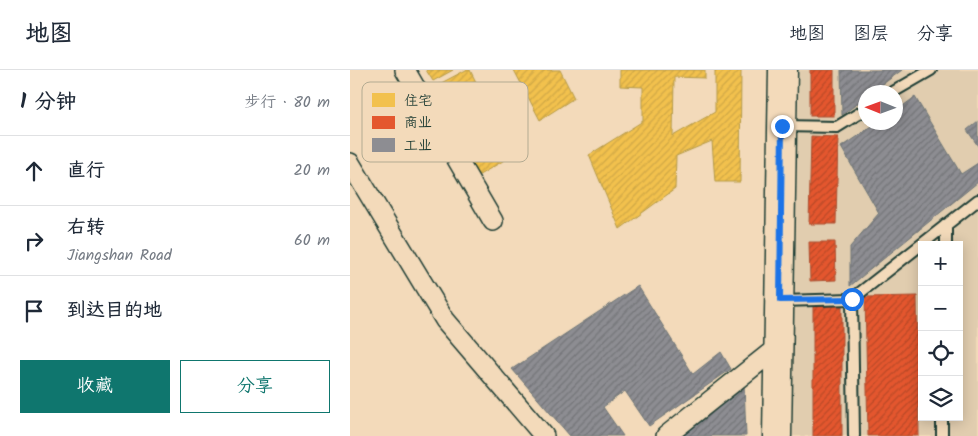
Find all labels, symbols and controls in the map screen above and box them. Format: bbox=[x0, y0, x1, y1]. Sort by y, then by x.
text: 地图 bbox=[25, 15, 73, 54]
text: 地图 bbox=[789, 20, 825, 49]
text: 图层 bbox=[853, 20, 889, 49]
text: 分享 bbox=[917, 20, 953, 49]
legend bbox=[362, 82, 528, 162]
north arrow bbox=[858, 85, 903, 130]
text: 1 分钟 bbox=[20, 86, 76, 119]
text: 步行 · 80 m bbox=[245, 90, 330, 115]
text: 住宅 bbox=[404, 90, 432, 112]
text: 商业 bbox=[404, 112, 432, 134]
route end bbox=[771, 115, 794, 138]
text: 工业 bbox=[404, 135, 432, 157]
text: 直行 bbox=[67, 156, 105, 186]
icon: ahead bbox=[20, 157, 48, 185]
text: 20 m bbox=[294, 158, 330, 183]
text: 右转 bbox=[67, 213, 105, 243]
icon: right bbox=[20, 227, 48, 255]
text: 60 m bbox=[294, 228, 330, 253]
map controls bbox=[918, 241, 963, 421]
button: + bbox=[918, 241, 963, 286]
text: Jiangshan Road bbox=[67, 243, 172, 268]
button: − bbox=[918, 286, 963, 331]
route start bbox=[841, 288, 864, 311]
text: 到达目的地 bbox=[67, 296, 162, 326]
icon: arrive bbox=[20, 297, 48, 325]
button: locate bbox=[918, 331, 963, 376]
button: 收藏 bbox=[20, 360, 170, 413]
button: 分享 bbox=[180, 360, 330, 413]
button: layers bbox=[918, 376, 963, 421]

